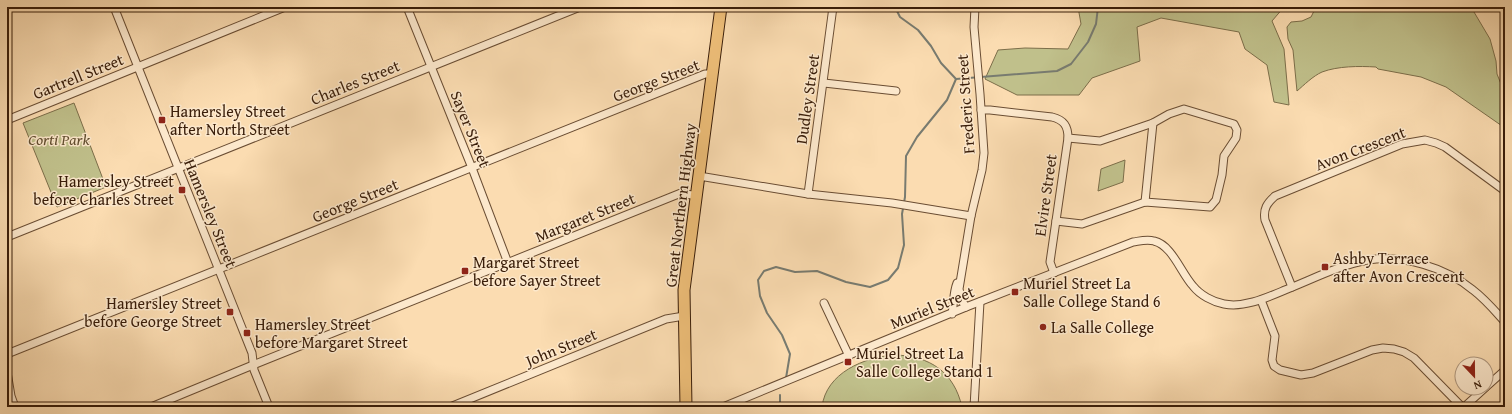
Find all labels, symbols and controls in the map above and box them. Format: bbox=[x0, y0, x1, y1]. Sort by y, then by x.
street label: Gartrell Street bbox=[29, 47, 127, 105]
street label: George Street bbox=[609, 52, 703, 108]
street label: Dudley Street bbox=[789, 52, 825, 146]
street label: Charles Street bbox=[307, 53, 403, 111]
street label: Frederic Street bbox=[950, 53, 980, 155]
street label: Sayer Street bbox=[445, 87, 497, 171]
place label: Hamersley Street after North Street bbox=[170, 99, 290, 141]
marker: Hamersley Street after North Street bbox=[157, 115, 167, 125]
street label: Avon Crescent bbox=[1311, 120, 1409, 176]
street label: Great Northern Highway bbox=[658, 122, 702, 288]
park label: Corti Park bbox=[28, 127, 90, 151]
street label: Elvire Street bbox=[1027, 152, 1063, 238]
street label: Hamersley Street bbox=[178, 155, 244, 271]
place label: Hamersley Street before Charles Street bbox=[33, 169, 174, 211]
street label: George Street bbox=[308, 172, 402, 228]
marker: Hamersley Street before Charles Street bbox=[177, 185, 187, 195]
street label: Margaret Street bbox=[531, 186, 639, 248]
place label: Ashby Terrace after Avon Crescent bbox=[1333, 246, 1465, 288]
place label: Margaret Street before Sayer Street bbox=[473, 250, 601, 292]
marker: Ashby Terrace after Avon Crescent bbox=[1320, 262, 1330, 272]
marker: Margaret Street before Sayer Street bbox=[460, 266, 470, 276]
place label: Muriel Street La Salle College Stand 6 bbox=[1023, 271, 1161, 313]
street label: Muriel Street bbox=[886, 279, 978, 335]
marker: Muriel Street La Salle College Stand 6 bbox=[1010, 287, 1020, 297]
place label: Hamersley Street before George Street bbox=[84, 291, 222, 333]
marker: Hamersley Street before George Street bbox=[225, 307, 235, 317]
place label: Hamersley Street before Margaret Street bbox=[255, 312, 408, 354]
place label: La Salle College bbox=[1051, 315, 1154, 339]
street label: John Street bbox=[520, 322, 601, 373]
marker: La Salle College bbox=[1038, 322, 1048, 332]
marker: Hamersley Street before Margaret Street bbox=[242, 328, 252, 338]
place label: Muriel Street La Salle College Stand 1 bbox=[856, 341, 994, 383]
north arrow bbox=[1454, 356, 1494, 396]
marker: Muriel Street La Salle College Stand 1 bbox=[843, 357, 853, 367]
text: N bbox=[1471, 376, 1484, 394]

